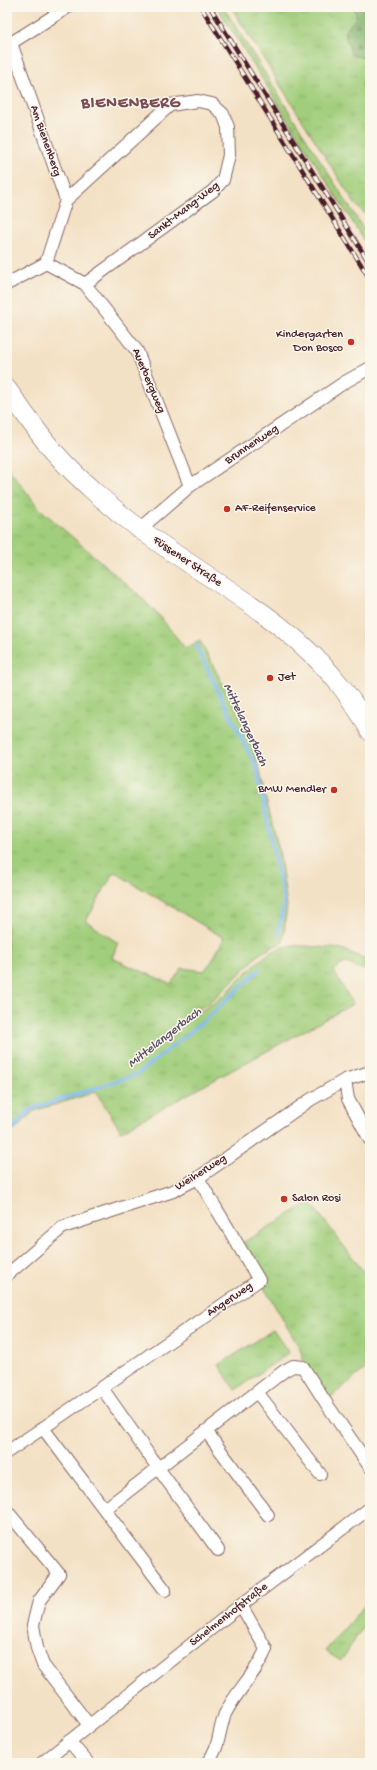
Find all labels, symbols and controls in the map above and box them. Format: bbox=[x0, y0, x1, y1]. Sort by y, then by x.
district label: BIENENBERG bbox=[80, 95, 181, 114]
street label: Am Bienenberg bbox=[26, 103, 64, 179]
street label: Sankt-Mang-Weg bbox=[146, 179, 223, 243]
place label: Kindergarten Don Bosco bbox=[276, 328, 343, 356]
marker: Kindergarten Don Bosco bbox=[346, 337, 356, 347]
street label: Auerbergweg bbox=[128, 346, 168, 416]
street label: Brunnenweg bbox=[222, 422, 282, 469]
place label: AF-Reifenservice bbox=[235, 502, 316, 516]
marker: AF-Reifenservice bbox=[222, 504, 232, 514]
street label: Füssener Straße bbox=[149, 533, 225, 591]
place label: Jet bbox=[278, 671, 297, 685]
marker: Jet bbox=[265, 673, 275, 683]
water label: Mittelangerbach bbox=[219, 681, 271, 770]
place label: BMW Mendler bbox=[257, 783, 328, 797]
marker: BMW Mendler bbox=[329, 785, 339, 795]
water label: Mittelangerbach bbox=[125, 1004, 206, 1071]
street label: Weiherweg bbox=[173, 1152, 230, 1194]
place label: Salon Rosi bbox=[292, 1192, 342, 1206]
marker: Salon Rosi bbox=[279, 1194, 289, 1204]
street label: Angerweg bbox=[204, 1279, 256, 1320]
street label: Schelmenhofstraße bbox=[187, 1580, 272, 1650]

